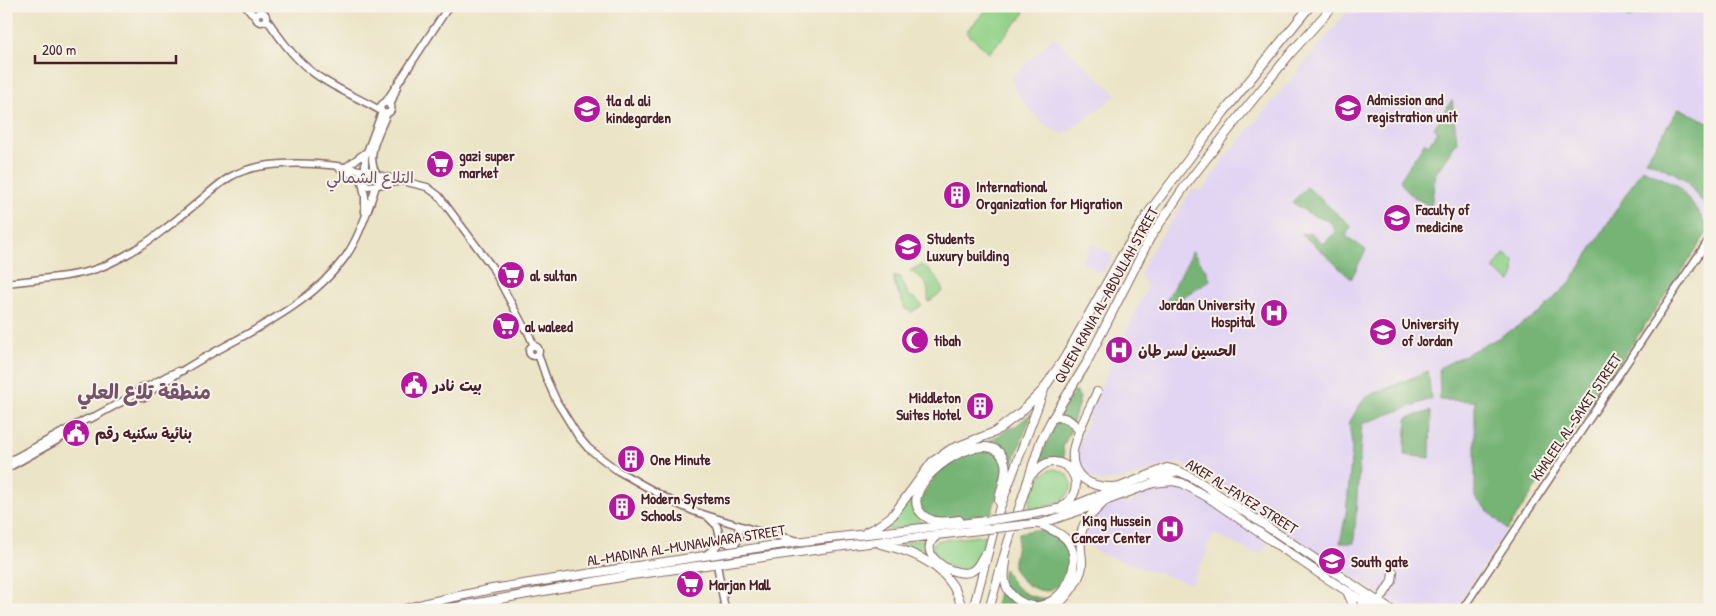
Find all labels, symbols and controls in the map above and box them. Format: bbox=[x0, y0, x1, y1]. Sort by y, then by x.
scale bar bbox=[35, 32, 176, 64]
text: 200 m bbox=[42, 39, 76, 60]
place label: Admission and registration unit bbox=[1367, 89, 1458, 128]
place label: tla al ali kindegarden bbox=[605, 90, 671, 129]
school or university icon: Admission and registration unit bbox=[1333, 93, 1363, 123]
school or university icon: tla al ali kindegarden bbox=[572, 94, 602, 124]
place label: gazi super market bbox=[459, 145, 515, 183]
supermarket icon: gazi super market bbox=[425, 149, 455, 179]
district label: التلاع الشمالي bbox=[326, 166, 414, 192]
place label: International Organization for Migration bbox=[976, 176, 1123, 215]
building icon: International Organization for Migration bbox=[942, 180, 972, 210]
place label: Faculty of medicine bbox=[1415, 199, 1470, 237]
street label: QUEEN RANIA AL-ABDULLAH STREET bbox=[1049, 202, 1164, 387]
school or university icon: Faculty of medicine bbox=[1382, 203, 1412, 233]
place label: Students Luxury building bbox=[927, 228, 1009, 267]
school or university icon: Students Luxury building bbox=[893, 232, 923, 262]
supermarket icon: al sultan bbox=[496, 260, 526, 290]
place label: al sultan bbox=[530, 265, 577, 286]
place label: Jordan University Hospital bbox=[1159, 294, 1256, 333]
hospital icon: Jordan University Hospital bbox=[1259, 298, 1289, 328]
supermarket icon: al waleed bbox=[491, 311, 521, 341]
place label: University of Jordan bbox=[1402, 313, 1459, 351]
place label: al waleed bbox=[525, 316, 573, 337]
school or university icon: University of Jordan bbox=[1368, 317, 1398, 347]
mosque icon: tibah bbox=[900, 325, 930, 355]
place label: tibah bbox=[933, 330, 962, 351]
hospital icon: الحسين لسر طان bbox=[1104, 335, 1134, 365]
place label: الحسين لسر طان bbox=[1138, 340, 1236, 361]
street label: KHALEEL AL-SAKET STREET bbox=[1526, 348, 1627, 485]
public building icon: بيت نادر bbox=[399, 370, 429, 400]
place label: بيت نادر bbox=[431, 375, 482, 396]
district label: منطقة تلاع العلي bbox=[77, 378, 211, 410]
place label: Middleton Suites Hotel bbox=[896, 387, 962, 425]
building icon: Middleton Suites Hotel bbox=[965, 391, 995, 421]
public building icon: بنائية سكنيه رقم bbox=[61, 418, 91, 448]
place label: بنائية سكنيه رقم bbox=[95, 423, 192, 445]
building icon: One Minute bbox=[616, 444, 646, 474]
place label: One Minute bbox=[650, 449, 711, 470]
street label: AKEF AL-FAYEZ STREET bbox=[1182, 453, 1303, 539]
place label: Modern Systems Schools bbox=[641, 488, 730, 526]
building icon: Modern Systems Schools bbox=[607, 492, 637, 522]
place label: King Hussein Cancer Center bbox=[1071, 510, 1151, 548]
hospital icon: King Hussein Cancer Center bbox=[1155, 514, 1185, 544]
street label: AL-MADINA AL-MUNAWWARA STREET bbox=[585, 519, 788, 571]
school or university icon: South gate bbox=[1317, 546, 1347, 576]
place label: South gate bbox=[1351, 551, 1409, 573]
supermarket icon: Marjan Mall bbox=[675, 569, 705, 599]
place label: Marjan Mall bbox=[709, 574, 771, 595]

